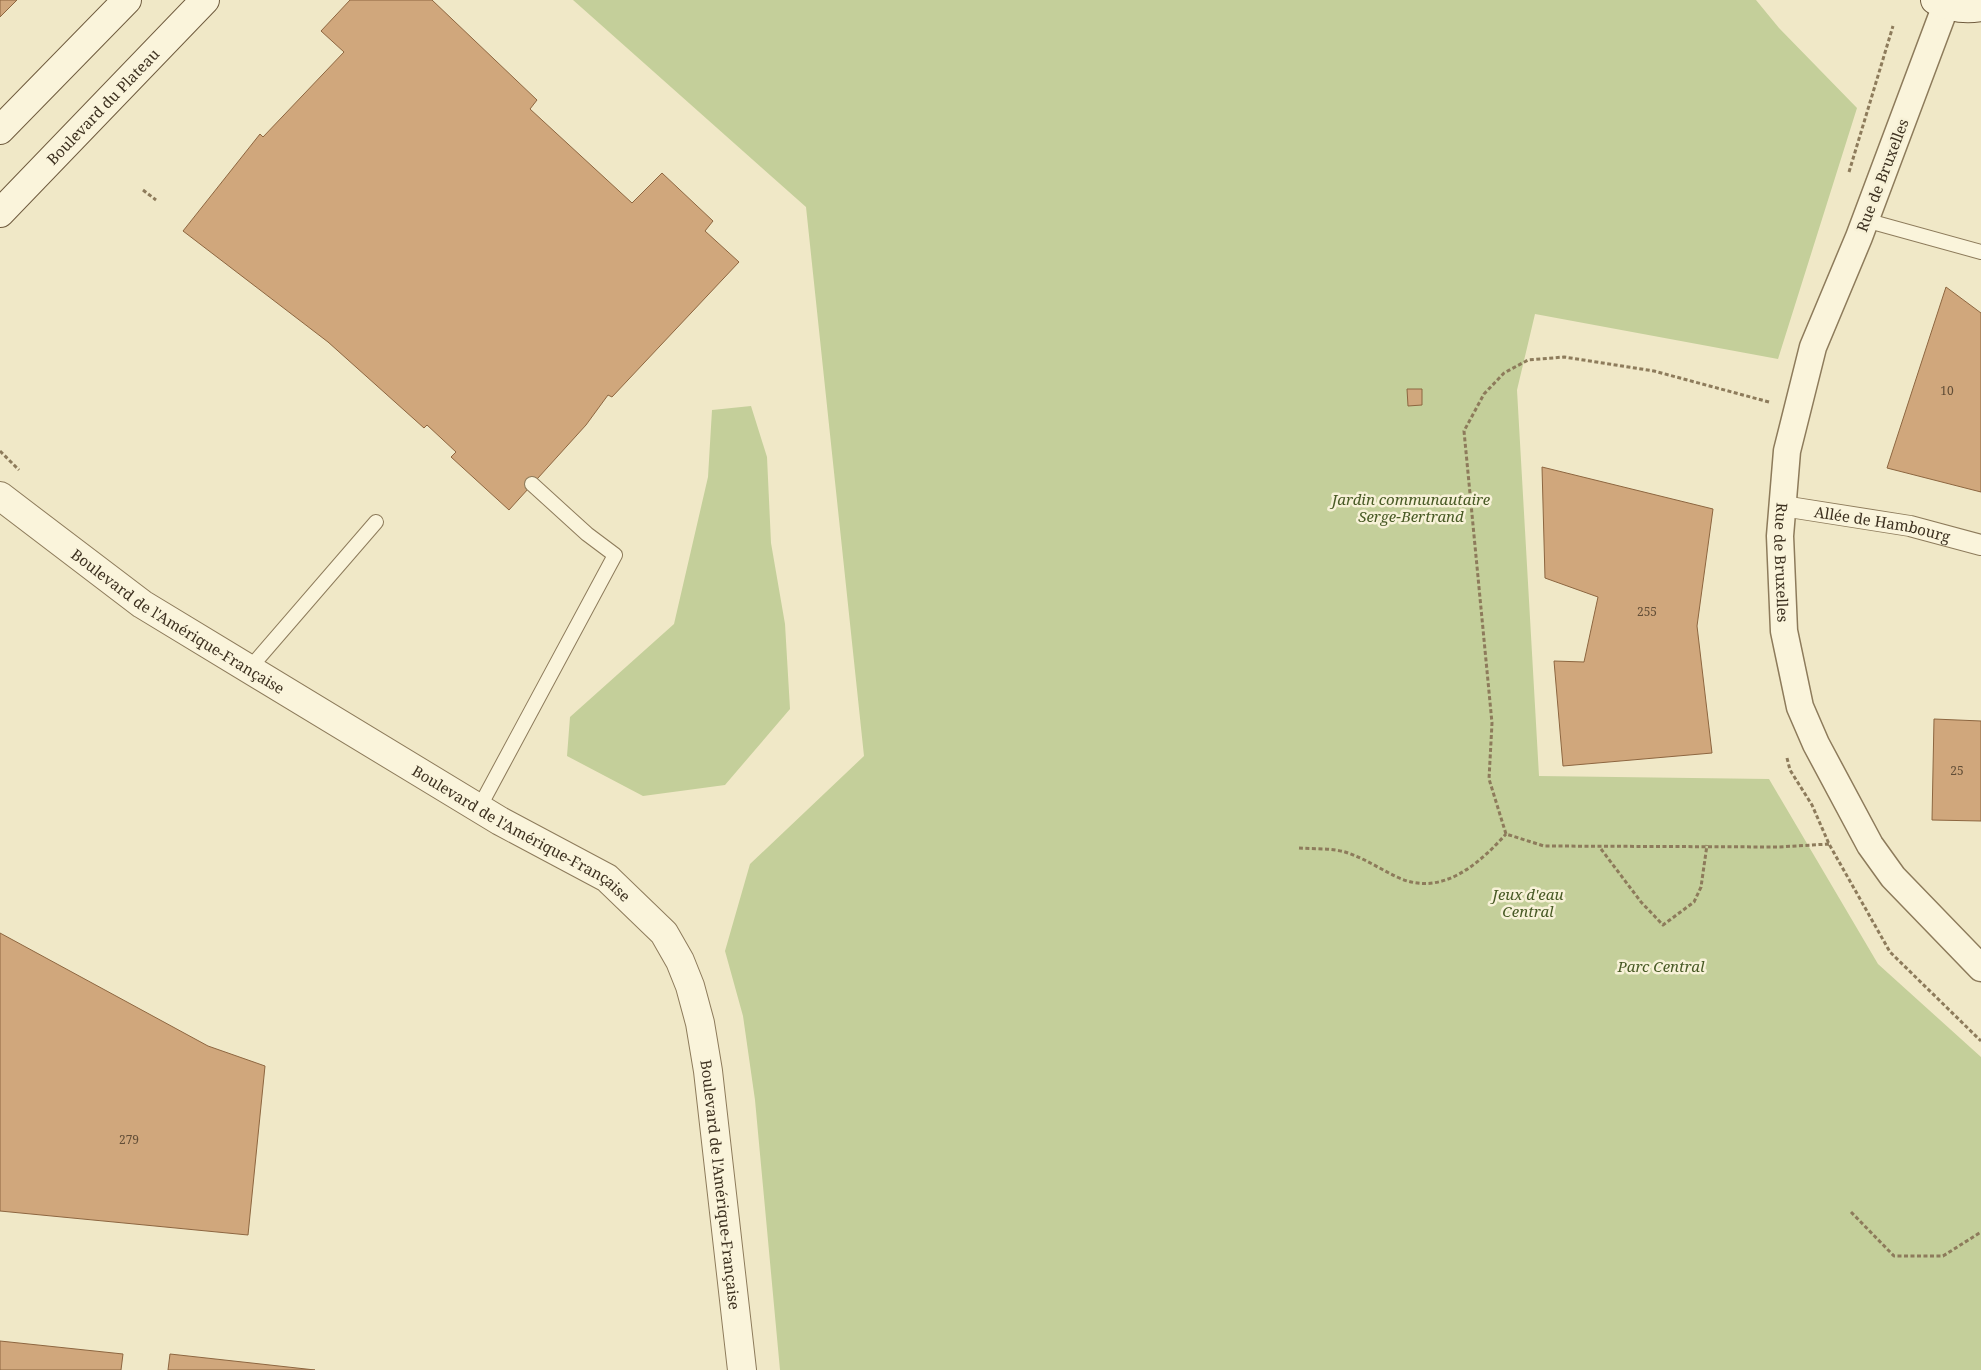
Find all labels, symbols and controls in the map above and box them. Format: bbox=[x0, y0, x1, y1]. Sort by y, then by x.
street label: Boulevard du Plateau bbox=[42, 44, 164, 169]
street label: Rue de Bruxelles bbox=[1851, 115, 1913, 234]
house number: 10 bbox=[1940, 382, 1954, 399]
park label: Jardin communautaire Serge-Bertrand bbox=[1329, 489, 1491, 526]
street label: Allée de Hambourg bbox=[1813, 501, 1953, 546]
street label: Rue de Bruxelles bbox=[1770, 502, 1794, 623]
street label: Boulevard de l'Amérique-Française bbox=[67, 544, 288, 698]
house number: 255 bbox=[1637, 603, 1657, 620]
street label: Boulevard de l'Amérique-Française bbox=[409, 760, 635, 906]
house number: 25 bbox=[1950, 762, 1964, 779]
park label: Jeux d'eau Central bbox=[1490, 884, 1563, 921]
park label: Parc Central bbox=[1616, 956, 1705, 976]
street label: Boulevard de l'Amérique-Française bbox=[696, 1058, 745, 1311]
house number: 279 bbox=[119, 1131, 139, 1148]

